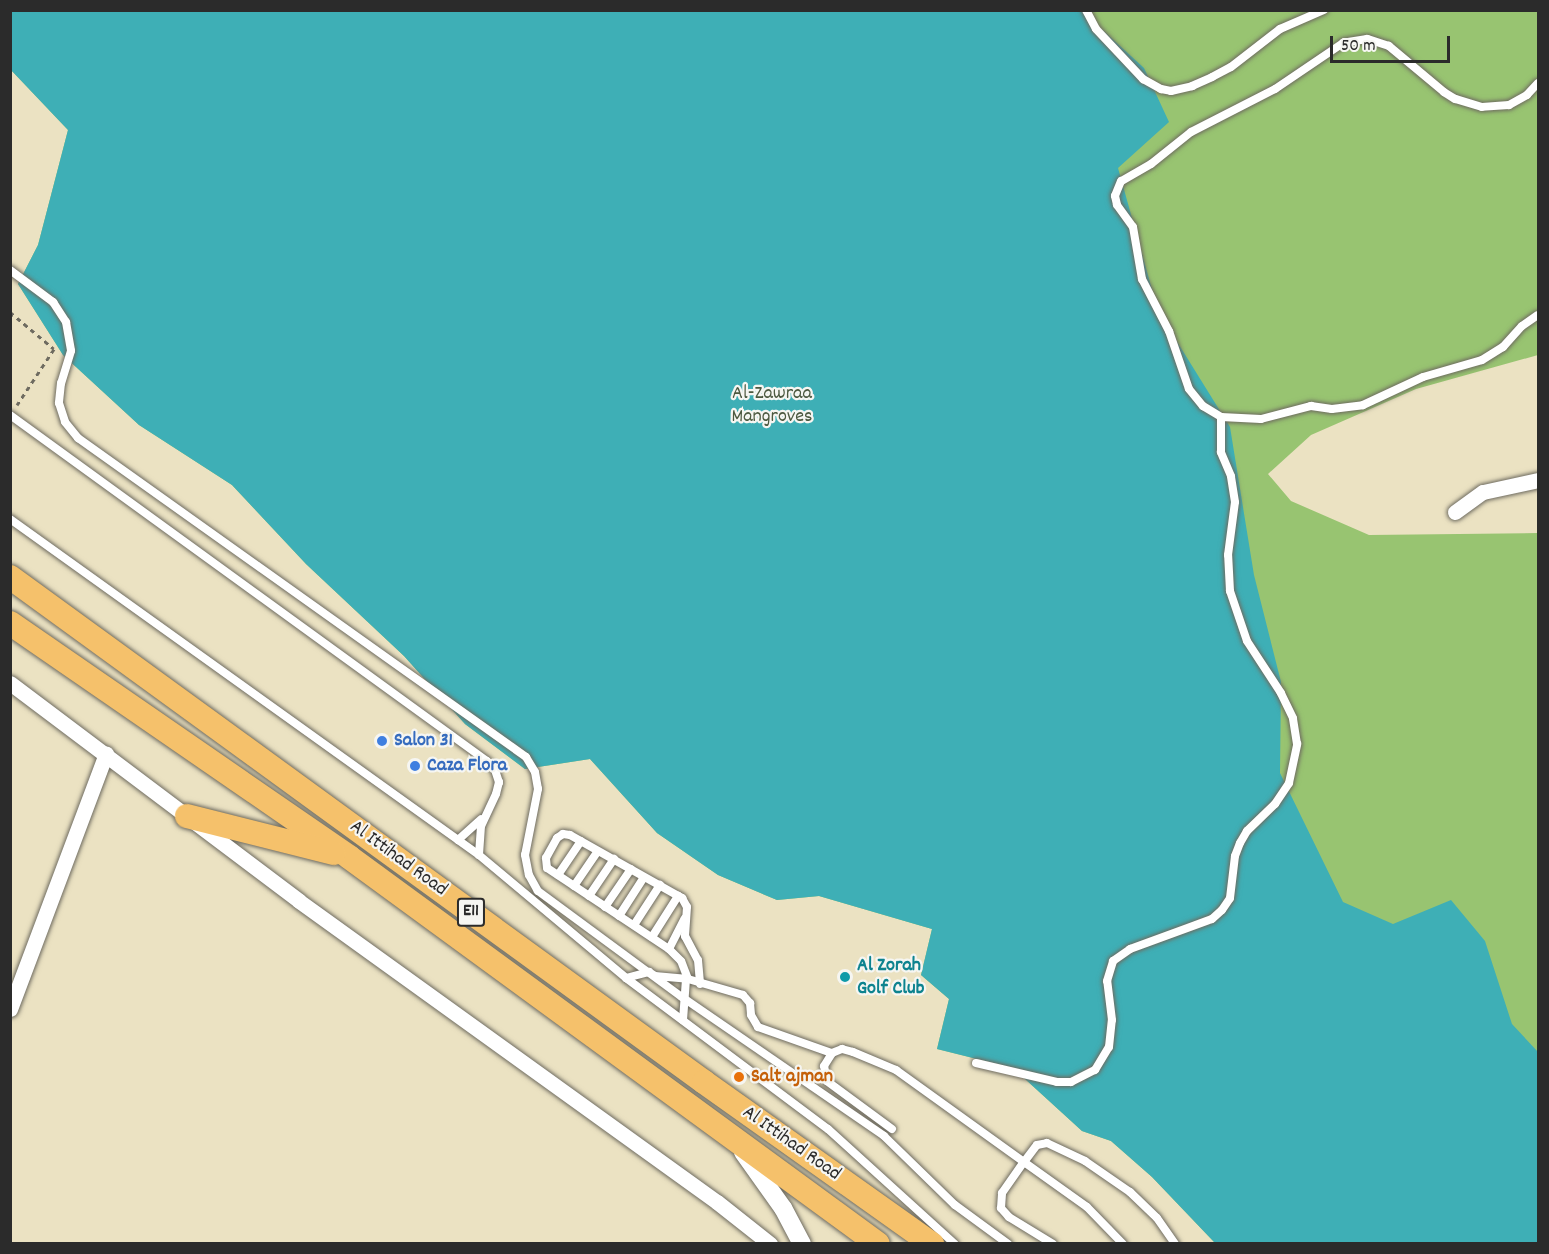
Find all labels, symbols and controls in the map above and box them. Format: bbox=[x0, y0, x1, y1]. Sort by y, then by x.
scale bar bbox=[1333, 24, 1453, 62]
text: 50 m bbox=[1341, 34, 1376, 59]
park label: Al-Zawraa Mangroves bbox=[732, 383, 812, 430]
place label: Salon 31 bbox=[394, 729, 453, 753]
marker: Salon 31 bbox=[375, 734, 389, 748]
place label: Caza Flora bbox=[427, 754, 507, 778]
marker: Caza Flora bbox=[408, 759, 422, 773]
street label: Al Ittihad Road bbox=[345, 816, 451, 902]
road number: E11 bbox=[456, 897, 486, 927]
place label: Al Zorah Golf Club bbox=[857, 954, 924, 1001]
marker: Al Zorah Golf Club bbox=[838, 970, 852, 984]
place label: Salt ajman bbox=[751, 1065, 833, 1089]
marker: Salt ajman bbox=[732, 1070, 746, 1084]
street label: Al Ittihad Road bbox=[737, 1101, 845, 1187]

